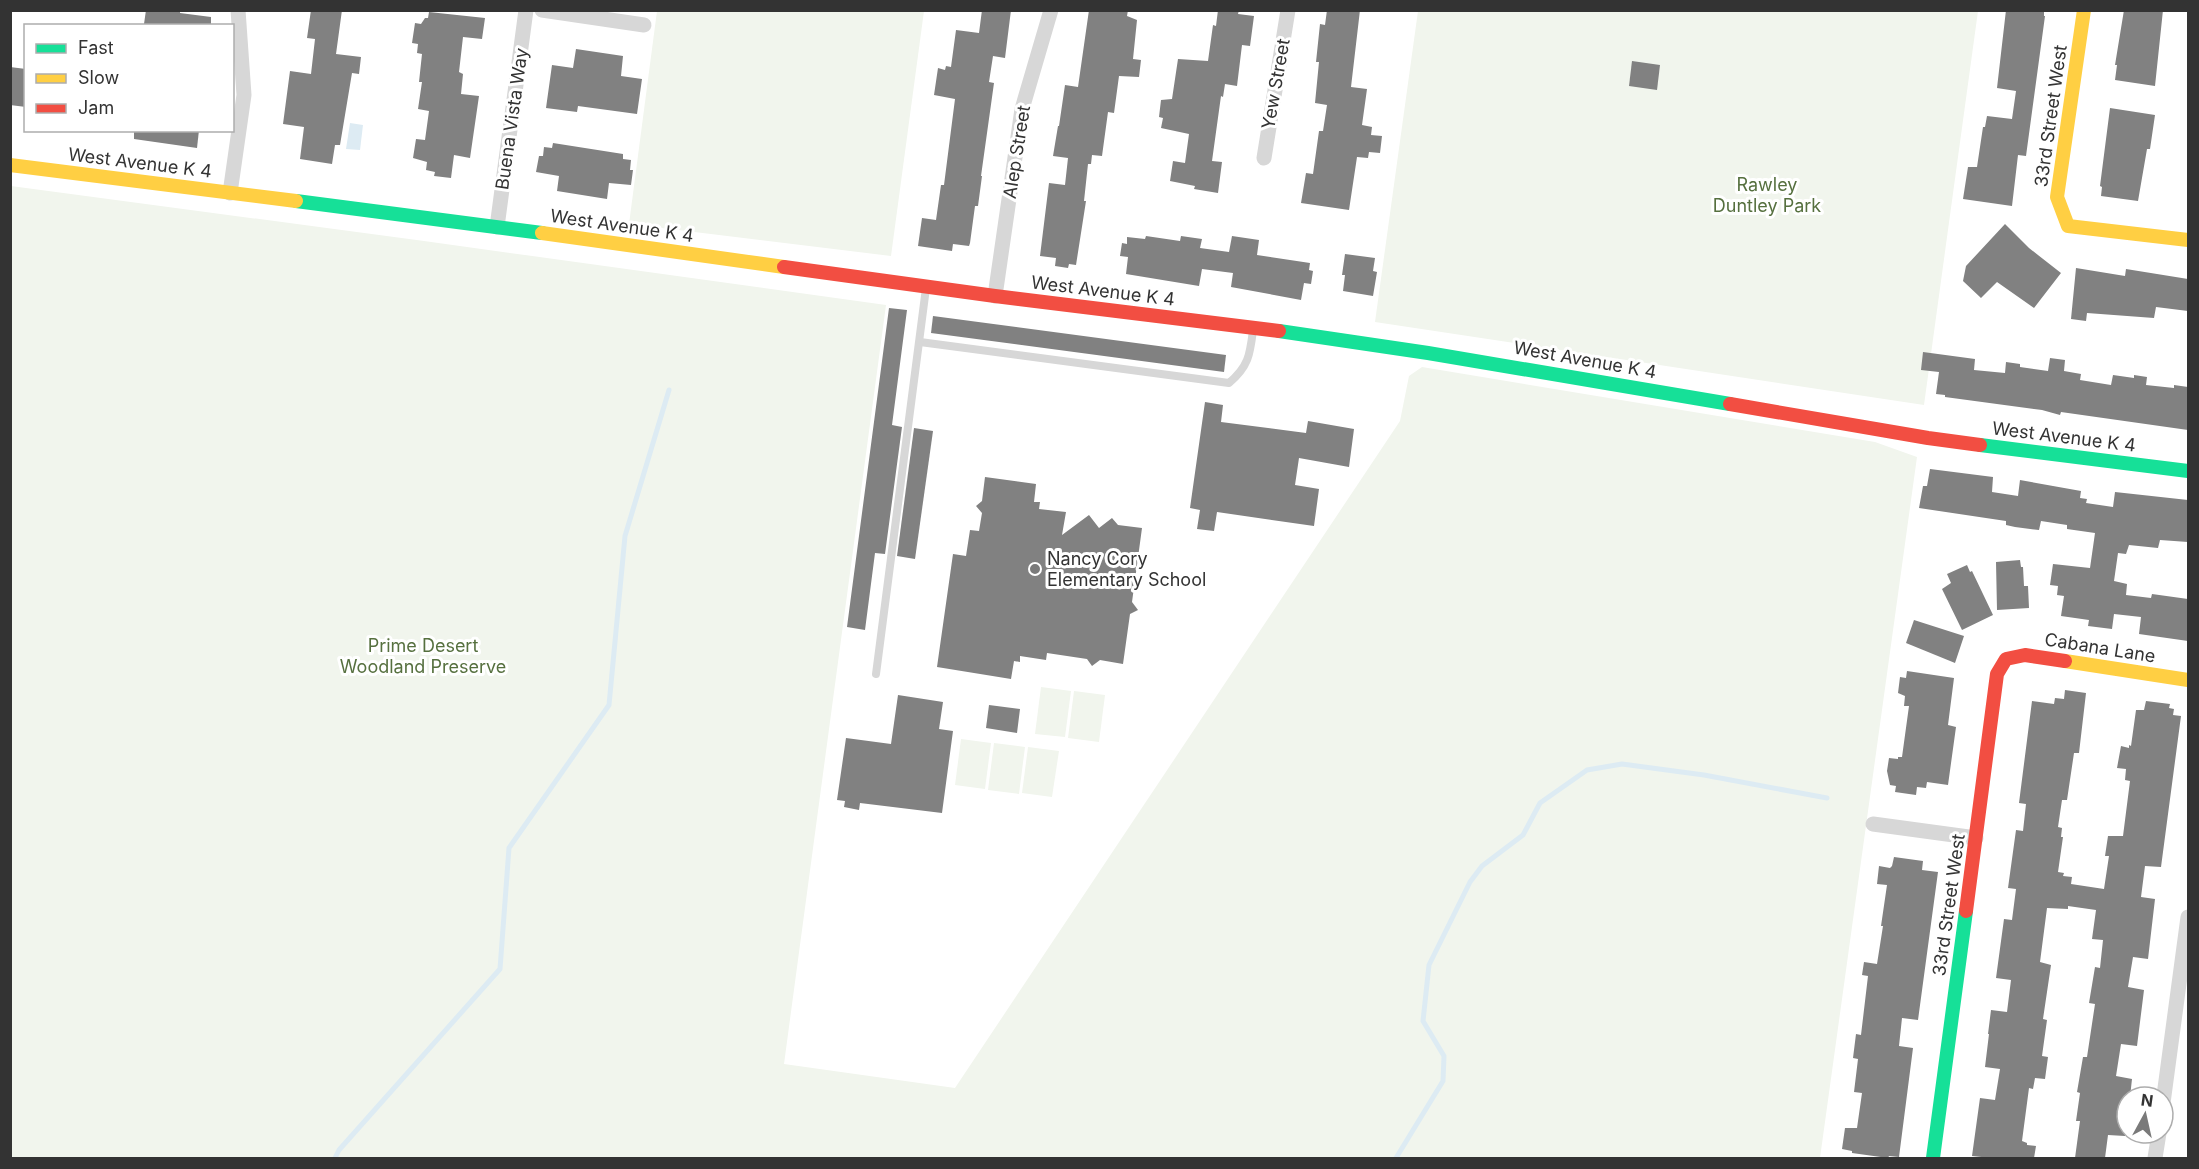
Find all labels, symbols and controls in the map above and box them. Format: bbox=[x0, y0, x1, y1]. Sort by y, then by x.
legend bbox=[24, 24, 234, 132]
text: Fast bbox=[78, 37, 114, 58]
street label: Yew Street bbox=[1257, 37, 1294, 131]
street label: 33rd Street West bbox=[2030, 43, 2071, 188]
street label: Buena Vista Way bbox=[491, 47, 532, 191]
text: Slow bbox=[78, 67, 119, 88]
text: Jam bbox=[78, 97, 114, 118]
street label: Alep Street bbox=[999, 104, 1034, 200]
street label: West Avenue K 4 bbox=[67, 143, 213, 182]
park label: Rawley Duntley Park bbox=[1713, 174, 1821, 216]
street label: West Avenue K 4 bbox=[549, 205, 695, 246]
street label: West Avenue K 4 bbox=[1030, 271, 1176, 310]
street label: West Avenue K 4 bbox=[1512, 337, 1658, 382]
street label: West Avenue K 4 bbox=[1991, 417, 2137, 456]
place label: Nancy Cory Elementary School bbox=[1047, 548, 1206, 590]
marker: Nancy Cory Elementary School bbox=[1028, 562, 1042, 576]
street label: Cabana Lane bbox=[2043, 628, 2157, 667]
park label: Prime Desert Woodland Preserve bbox=[340, 635, 506, 677]
street label: 33rd Street West bbox=[1928, 832, 1969, 977]
north arrow bbox=[2115, 1085, 2175, 1145]
text: N bbox=[2140, 1089, 2155, 1111]

